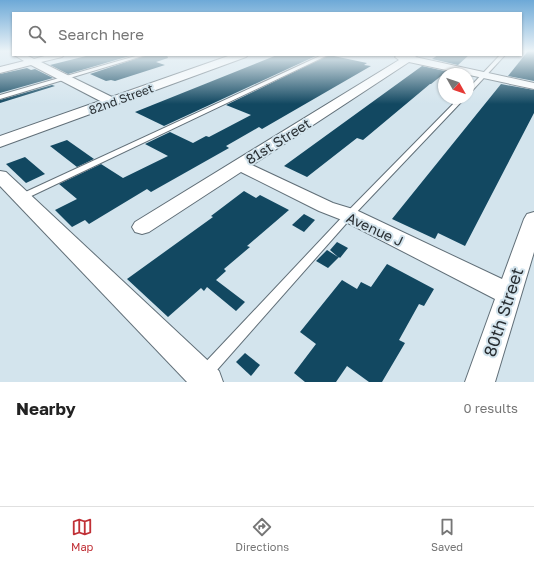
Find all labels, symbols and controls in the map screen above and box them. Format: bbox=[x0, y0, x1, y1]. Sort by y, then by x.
search box bbox=[12, 12, 522, 56]
icon: search bbox=[26, 23, 48, 45]
text: Search here bbox=[58, 25, 144, 43]
north arrow bbox=[438, 68, 474, 104]
street label: 82nd Street bbox=[87, 80, 155, 118]
street label: 81st Street bbox=[242, 114, 314, 168]
street label: Avenue J bbox=[344, 208, 406, 250]
street label: 80th Street bbox=[479, 264, 527, 359]
text: Nearby bbox=[16, 398, 76, 419]
text: 0 results bbox=[463, 400, 518, 416]
tab: Map bbox=[71, 516, 93, 553]
tab: Directions bbox=[235, 516, 289, 553]
tab: Saved bbox=[431, 516, 463, 553]

